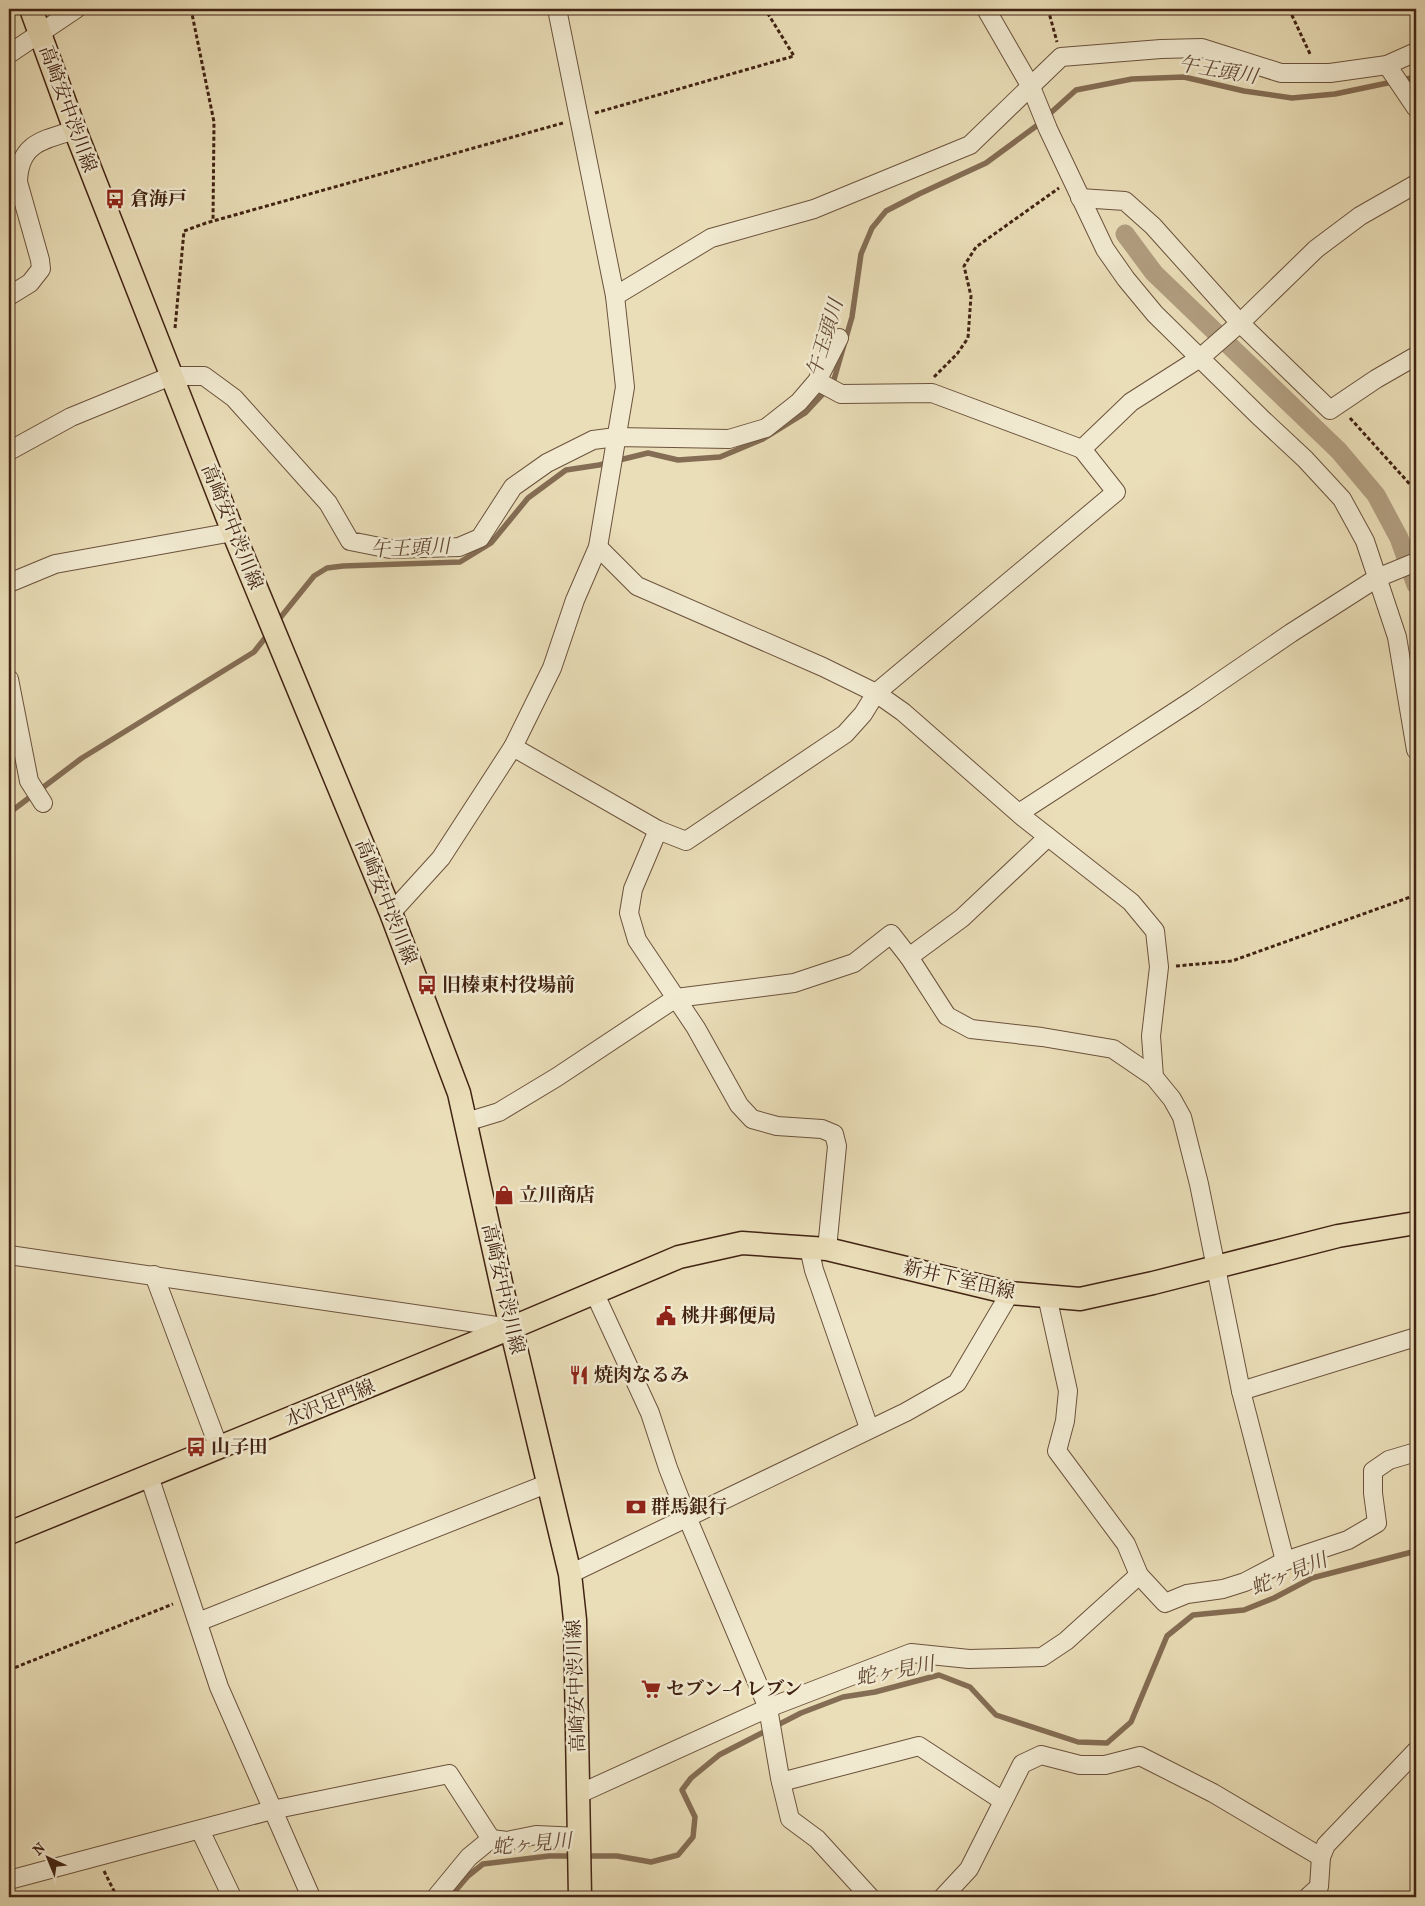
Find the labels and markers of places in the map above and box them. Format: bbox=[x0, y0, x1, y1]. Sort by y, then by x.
bus stop icon: 倉海戸 bbox=[104, 188, 126, 210]
place label: 倉海戸 bbox=[130, 188, 187, 210]
bus stop icon: 旧榛東村役場前 bbox=[416, 974, 438, 996]
place label: 旧榛東村役場前 bbox=[442, 974, 575, 996]
shop icon: 立川商店 bbox=[493, 1184, 515, 1206]
place label: 立川商店 bbox=[519, 1184, 595, 1206]
public building icon: 桃井郵便局 bbox=[655, 1305, 677, 1327]
place label: 桃井郵便局 bbox=[681, 1305, 776, 1327]
restaurant icon: 焼肉なるみ bbox=[568, 1364, 590, 1386]
place label: 焼肉なるみ bbox=[594, 1364, 689, 1386]
bus stop icon: 山子田 bbox=[185, 1436, 207, 1458]
place label: 山子田 bbox=[211, 1436, 268, 1458]
bank icon: 群馬銀行 bbox=[625, 1496, 647, 1518]
place label: 群馬銀行 bbox=[651, 1496, 727, 1518]
supermarket icon: セブン-イレブン bbox=[640, 1678, 662, 1700]
place label: セブン-イレブン bbox=[666, 1678, 802, 1700]

